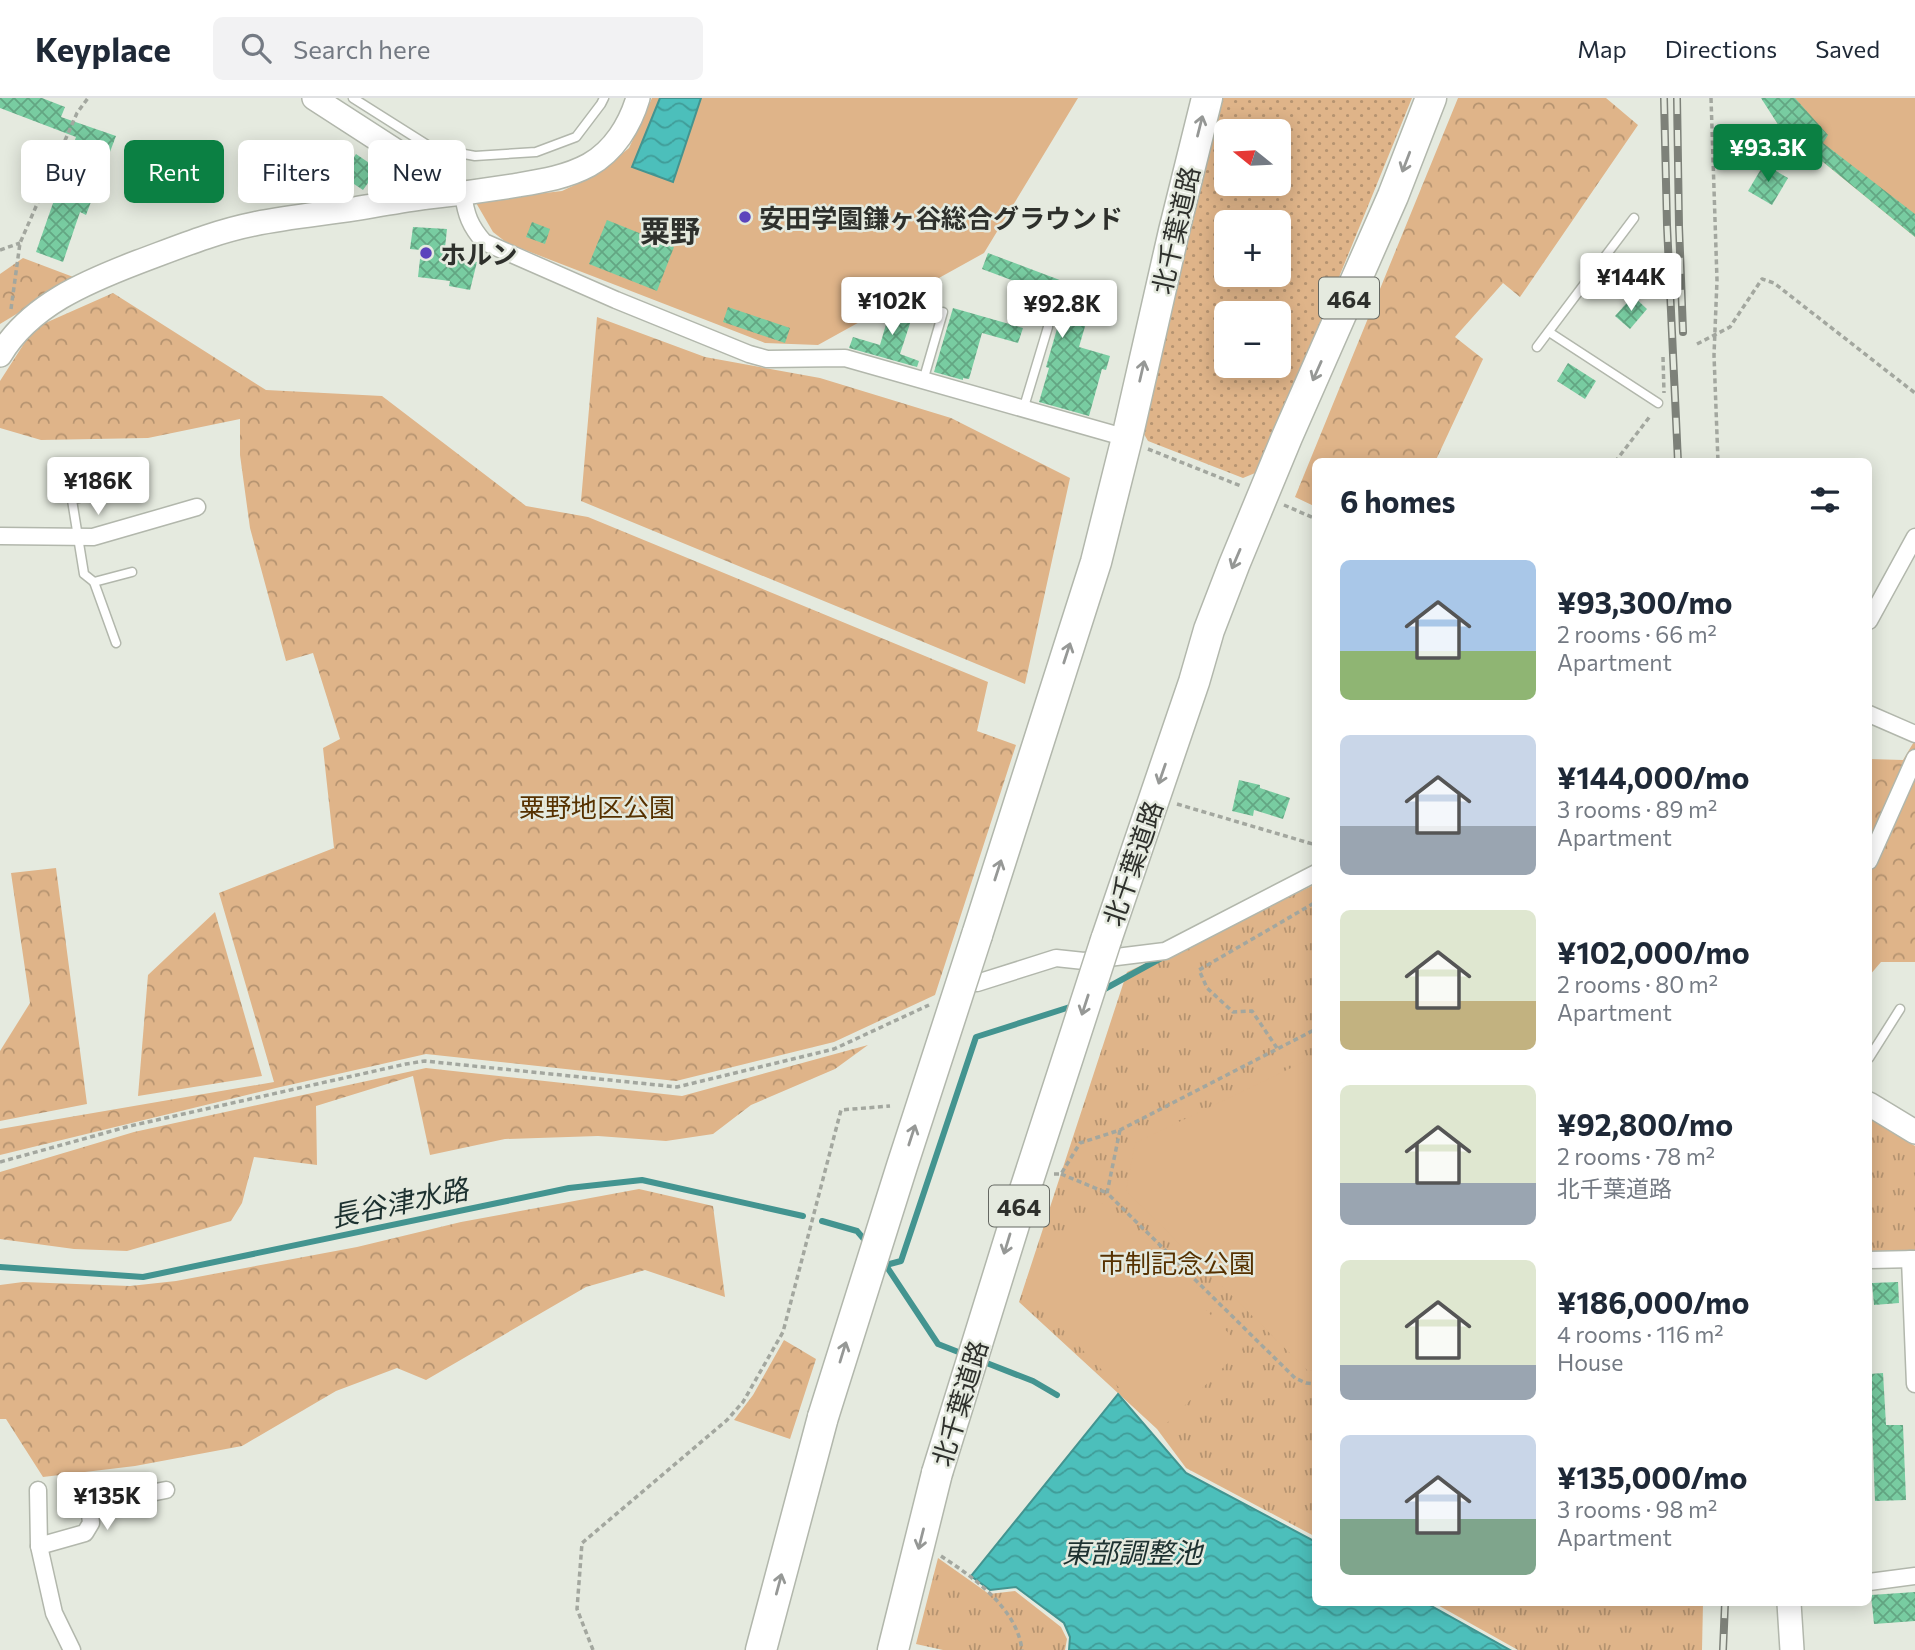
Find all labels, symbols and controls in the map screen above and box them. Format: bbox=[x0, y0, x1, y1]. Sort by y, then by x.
search box bbox=[213, 17, 703, 80]
text: Keyplace bbox=[35, 28, 171, 69]
icon: search bbox=[237, 29, 275, 67]
text: Search here bbox=[293, 33, 430, 64]
text: Map bbox=[1577, 34, 1627, 63]
text: Directions bbox=[1665, 34, 1777, 63]
text: Saved bbox=[1815, 34, 1880, 63]
one-way arrow bbox=[1194, 115, 1207, 138]
north arrow bbox=[1214, 119, 1292, 196]
map controls bbox=[1214, 119, 1291, 378]
pin: ¥93.3K bbox=[1711, 125, 1825, 184]
text: ¥93.3K bbox=[1729, 133, 1807, 161]
chip: Buy bbox=[21, 140, 110, 203]
chip: Rent bbox=[124, 140, 224, 203]
chip: Filters bbox=[238, 140, 354, 203]
chip: New bbox=[368, 140, 466, 203]
one-way arrow bbox=[1398, 150, 1411, 172]
street label: 北千葉道路 bbox=[1145, 163, 1205, 297]
place label: 安田学園鎌ヶ谷総合グラウンド bbox=[759, 202, 1123, 233]
marker: 安田学園鎌ヶ谷総合グラウンド bbox=[737, 209, 753, 225]
button: + bbox=[1214, 210, 1291, 287]
district label: 粟野 bbox=[640, 211, 700, 248]
place label: ホルン bbox=[440, 238, 517, 269]
marker: ホルン bbox=[418, 245, 434, 261]
pin: ¥144K bbox=[1582, 254, 1680, 313]
text: ¥144K bbox=[1596, 262, 1666, 290]
pin: ¥102K bbox=[843, 278, 941, 337]
road number: 464 bbox=[1319, 278, 1379, 318]
pin: ¥92.8K bbox=[1005, 280, 1119, 340]
text: ¥102K bbox=[857, 286, 927, 314]
text: ¥92.8K bbox=[1023, 289, 1101, 317]
button: − bbox=[1214, 301, 1291, 378]
one-way arrow bbox=[1136, 360, 1150, 383]
one-way arrow bbox=[1310, 360, 1323, 381]
pin: ¥186K bbox=[49, 458, 147, 517]
text: ¥186K bbox=[63, 466, 133, 494]
icon: filters bbox=[1806, 481, 1844, 519]
text: 6 homes bbox=[1340, 482, 1455, 519]
one-way arrow bbox=[1229, 548, 1242, 570]
text: ¥93,300/mo bbox=[1557, 583, 1733, 620]
icon: home bbox=[1396, 588, 1480, 672]
text: 2 rooms · 66 m² bbox=[1557, 620, 1717, 648]
one-way arrow bbox=[1061, 642, 1074, 664]
text: Apartment bbox=[1557, 648, 1672, 676]
text: ¥144,000/mo bbox=[1557, 758, 1749, 795]
one-way arrow bbox=[1155, 763, 1168, 785]
icon: home bbox=[1396, 763, 1480, 847]
park label: 粟野地区公園 bbox=[519, 791, 675, 822]
text: 3 rooms · 89 m² bbox=[1557, 795, 1717, 823]
street label: 北千葉道路 bbox=[1096, 796, 1168, 930]
text: Apartment bbox=[1557, 823, 1672, 851]
one-way arrow bbox=[992, 859, 1005, 881]
text: ¥102,000/mo bbox=[1557, 933, 1750, 970]
icon: home bbox=[1396, 938, 1480, 1022]
text: 2 rooms · 80 m² bbox=[1557, 970, 1718, 998]
one-way arrow bbox=[1078, 993, 1090, 1015]
text: Apartment bbox=[1557, 998, 1672, 1026]
text: ¥92,800/mo bbox=[1557, 1105, 1733, 1142]
icon: home bbox=[1396, 1113, 1480, 1197]
one-way arrow bbox=[906, 1124, 919, 1146]
text: 2 rooms · 78 m² bbox=[1557, 1142, 1715, 1170]
water label: 長谷津水路 bbox=[327, 1170, 473, 1233]
text: 北千葉道路 bbox=[1557, 1174, 1672, 1202]
road number: 464 bbox=[989, 1186, 1049, 1226]
one-way arrow bbox=[1000, 1233, 1013, 1255]
park label: 市制記念公園 bbox=[1099, 1247, 1255, 1278]
text: ¥186,000/mo bbox=[1557, 1283, 1749, 1320]
icon: home bbox=[1396, 1288, 1480, 1372]
text: 4 rooms · 116 m² bbox=[1557, 1320, 1724, 1348]
street label: 北千葉道路 bbox=[925, 1336, 993, 1470]
one-way arrow bbox=[838, 1341, 851, 1363]
text: House bbox=[1557, 1348, 1623, 1376]
text: ¥135,000/mo bbox=[1557, 1458, 1747, 1495]
icon: home bbox=[1396, 1463, 1480, 1547]
pin: ¥135K bbox=[58, 1472, 156, 1532]
text: ¥135K bbox=[73, 1481, 141, 1509]
text: 3 rooms · 98 m² bbox=[1557, 1495, 1717, 1523]
text: Apartment bbox=[1557, 1523, 1672, 1551]
one-way arrow bbox=[914, 1527, 927, 1550]
water label: 東部調整池 bbox=[1062, 1535, 1205, 1569]
one-way arrow bbox=[773, 1573, 786, 1595]

